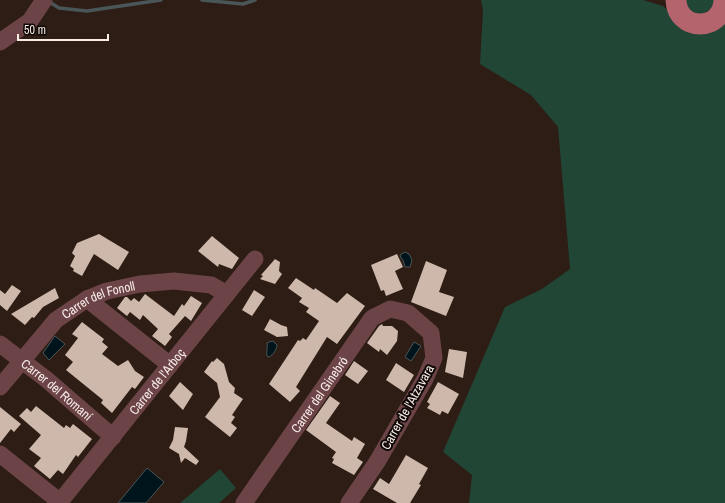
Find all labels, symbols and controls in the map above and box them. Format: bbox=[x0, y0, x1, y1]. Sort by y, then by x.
scale bar bbox=[18, 16, 108, 42]
text: 50 m bbox=[24, 22, 46, 38]
street label: Carrer del Fonoll bbox=[58, 277, 136, 323]
street label: Carrer de l'Arboç bbox=[125, 345, 189, 418]
street label: Carrer del Ginebró bbox=[287, 353, 352, 436]
street label: Carrer del Romaní bbox=[18, 355, 97, 425]
street label: Carrer de l'Atzavara bbox=[377, 362, 438, 453]

